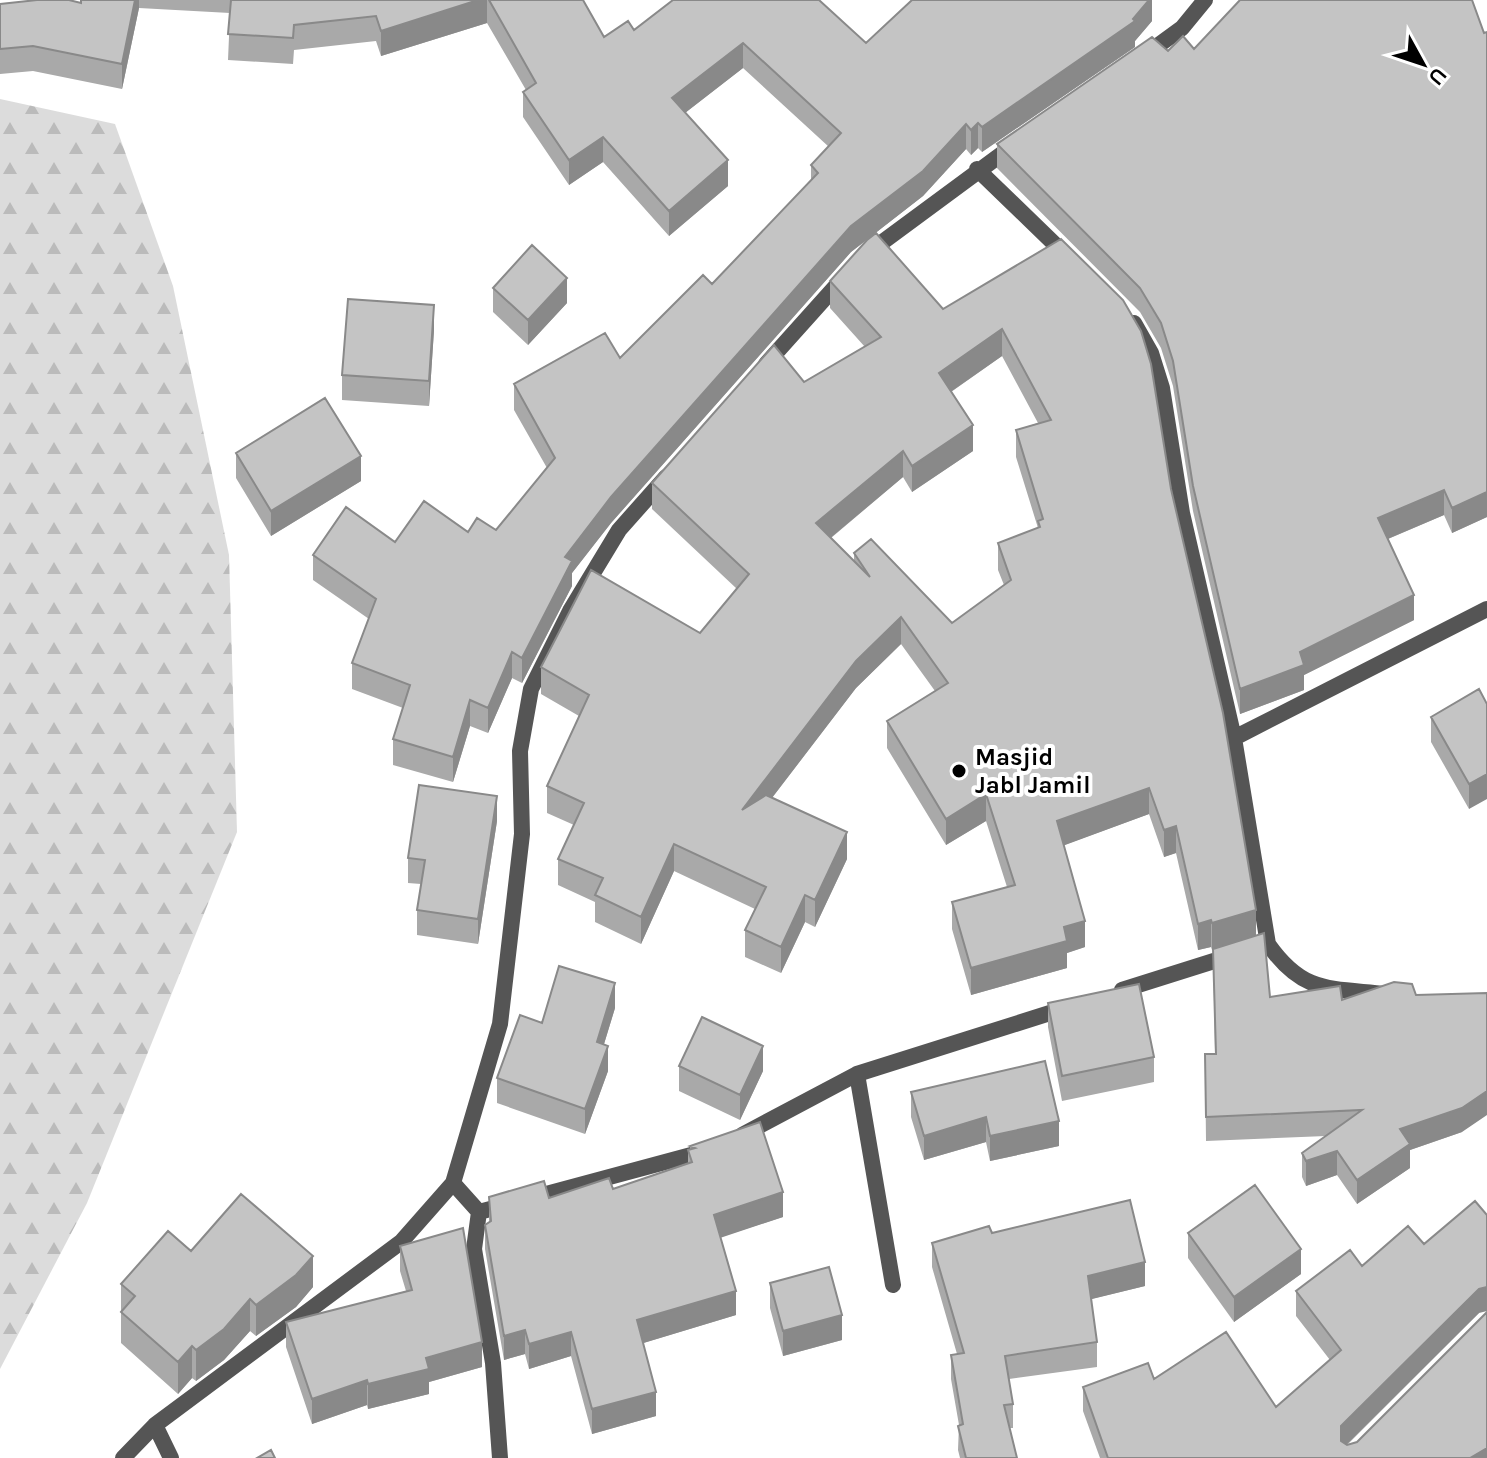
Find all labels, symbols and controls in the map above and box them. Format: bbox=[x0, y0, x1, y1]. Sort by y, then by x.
north arrow bbox=[1383, 24, 1463, 104]
text: U bbox=[1423, 62, 1452, 90]
place label: Masjid Jabl Jamil bbox=[975, 743, 1090, 799]
marker: Masjid Jabl Jamil bbox=[950, 762, 968, 780]

